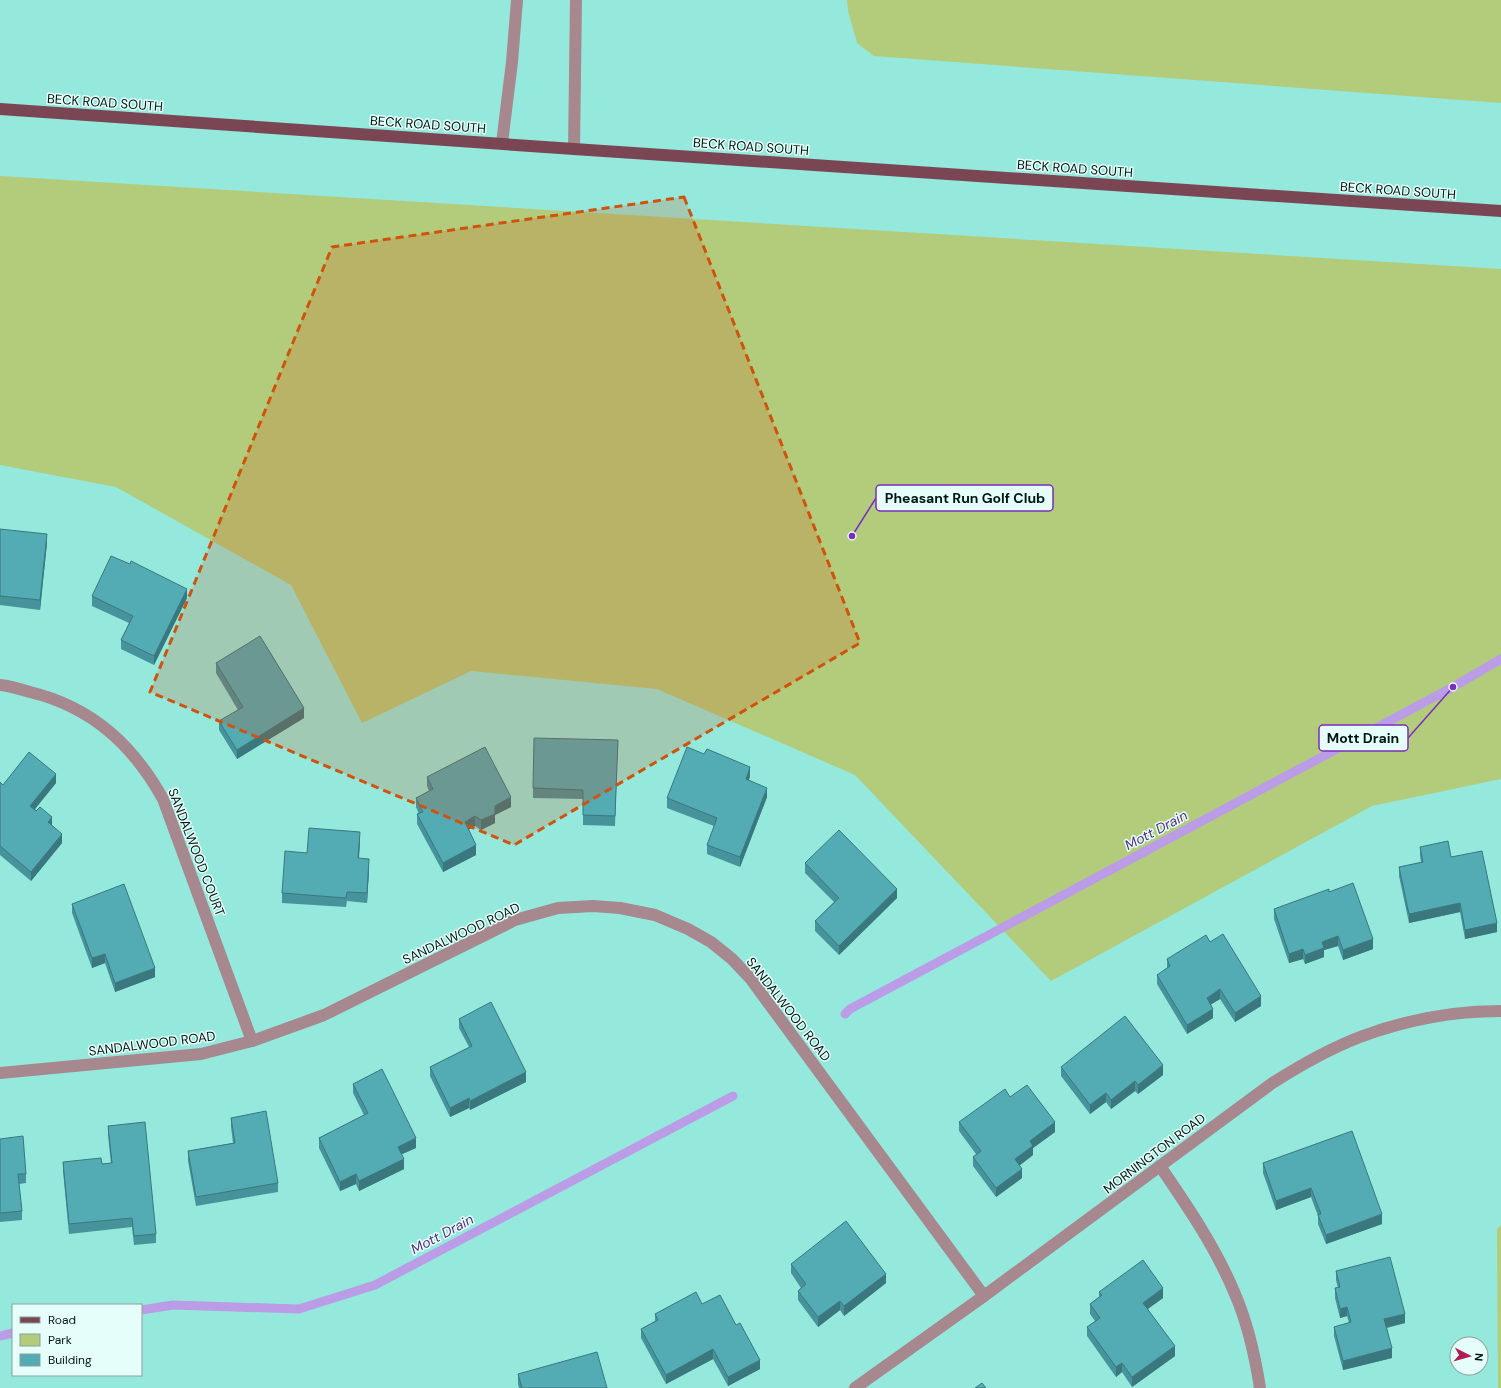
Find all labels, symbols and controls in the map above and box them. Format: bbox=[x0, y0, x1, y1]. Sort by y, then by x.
street label: BECK ROAD SOUTH bbox=[47, 90, 163, 115]
street label: BECK ROAD SOUTH bbox=[370, 112, 486, 137]
street label: BECK ROAD SOUTH bbox=[693, 134, 809, 159]
street label: BECK ROAD SOUTH bbox=[1017, 156, 1133, 181]
street label: BECK ROAD SOUTH bbox=[1340, 178, 1456, 203]
callout: Pheasant Run Golf Club bbox=[876, 485, 1053, 511]
text: Pheasant Run Golf Club bbox=[885, 489, 1045, 507]
callout: Mott Drain bbox=[1319, 725, 1408, 751]
text: Mott Drain bbox=[1327, 729, 1399, 747]
street label: SANDALWOOD COURT bbox=[164, 786, 229, 919]
water label: Mott Drain bbox=[1121, 806, 1191, 854]
street label: SANDALWOOD ROAD bbox=[400, 899, 523, 968]
street label: SANDALWOOD ROAD bbox=[743, 954, 835, 1065]
street label: SANDALWOOD ROAD bbox=[88, 1027, 216, 1060]
street label: MORNINGTON ROAD bbox=[1100, 1109, 1209, 1197]
water label: Mott Drain bbox=[407, 1210, 477, 1258]
legend bbox=[12, 1304, 142, 1376]
text: Road bbox=[48, 1312, 76, 1328]
text: Park bbox=[48, 1332, 72, 1348]
north arrow bbox=[1449, 1336, 1489, 1376]
text: Building bbox=[48, 1352, 92, 1368]
text: N bbox=[1472, 1352, 1486, 1362]

